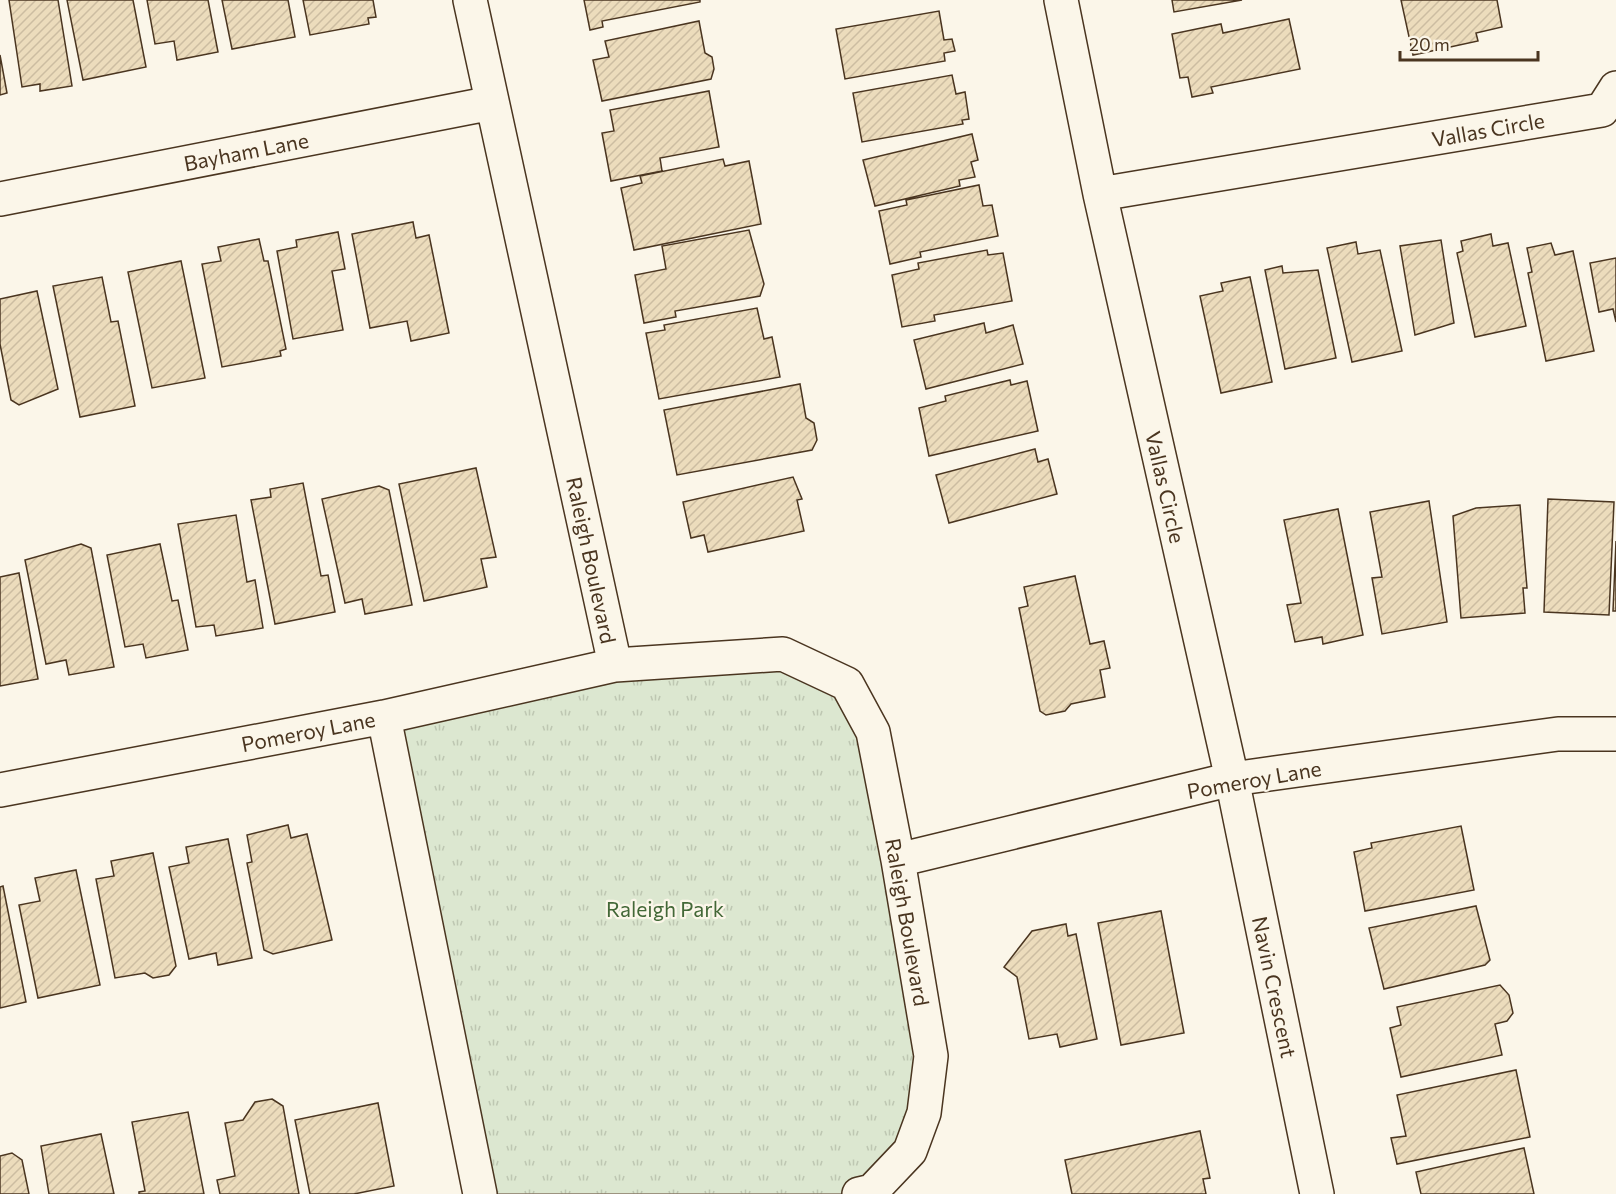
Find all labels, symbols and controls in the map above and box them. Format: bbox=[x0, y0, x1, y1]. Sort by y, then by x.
scale bar bbox=[1400, 24, 1538, 62]
text: 20 m bbox=[1409, 33, 1450, 55]
street label: Vallas Circle bbox=[1430, 107, 1546, 151]
street label: Bayham Lane bbox=[181, 127, 311, 175]
street label: Vallas Circle bbox=[1141, 429, 1191, 545]
street label: Raleigh Boulevard bbox=[562, 474, 622, 646]
street label: Pomeroy Lane bbox=[239, 706, 377, 756]
street label: Pomeroy Lane bbox=[1185, 755, 1323, 803]
street label: Raleigh Boulevard bbox=[881, 836, 935, 1008]
park label: Raleigh Park bbox=[606, 896, 724, 921]
street label: Navin Crescent bbox=[1248, 914, 1302, 1060]

